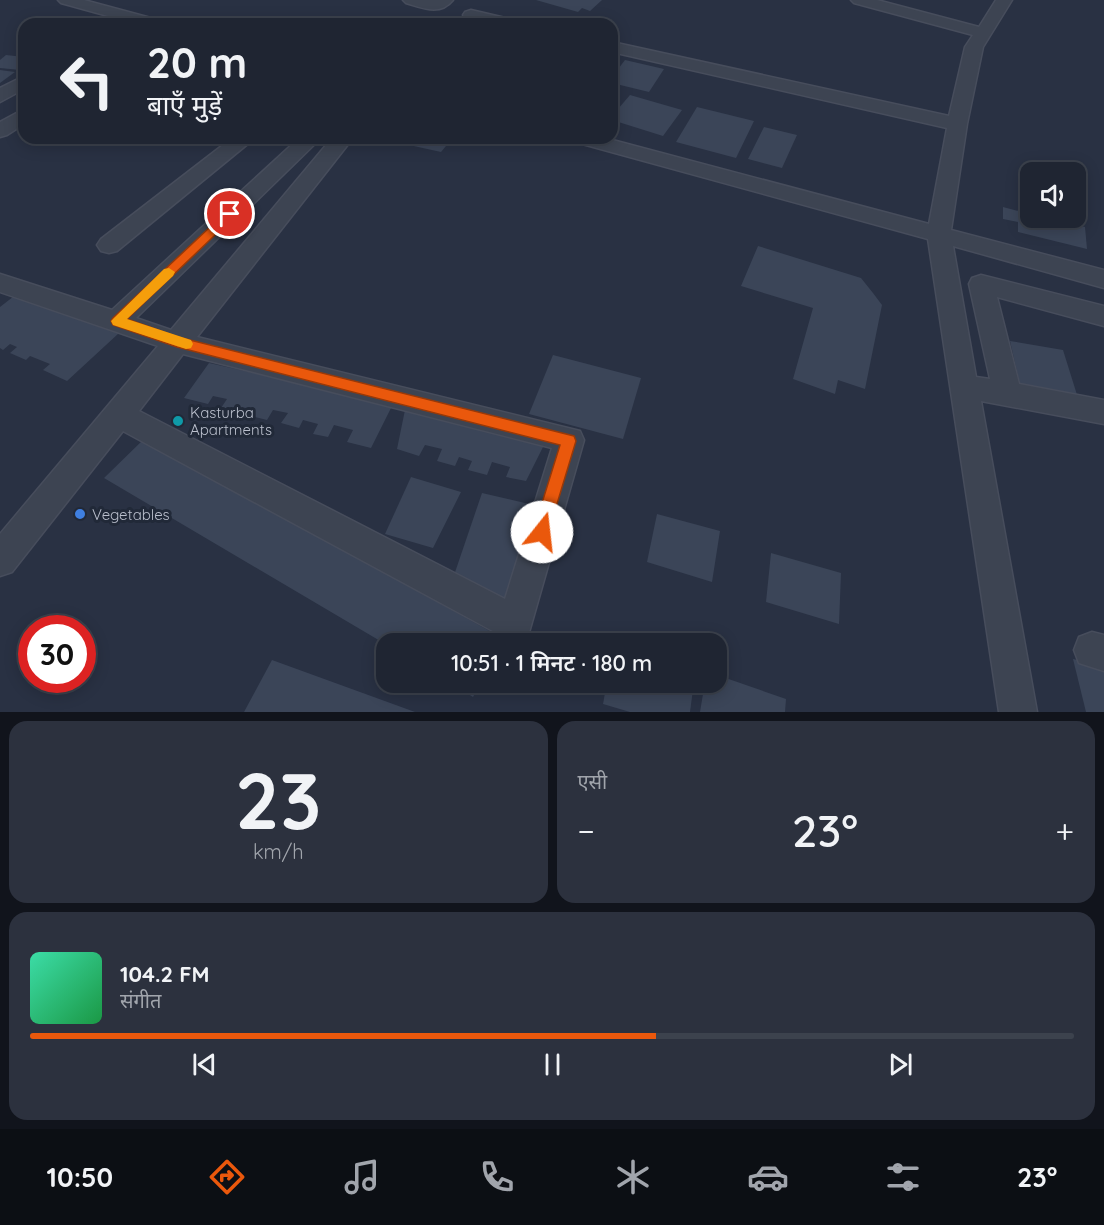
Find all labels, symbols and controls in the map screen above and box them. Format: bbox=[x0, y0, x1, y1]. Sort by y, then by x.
text: 20 m bbox=[147, 36, 247, 89]
icon: left bbox=[48, 42, 126, 120]
text: बाएँ मुड़ें bbox=[147, 88, 222, 122]
map controls bbox=[1020, 162, 1086, 228]
button: sound bbox=[1020, 162, 1086, 228]
pin bbox=[204, 188, 255, 239]
icon: arrive bbox=[213, 197, 246, 230]
place label: Kasturba Apartments bbox=[190, 403, 272, 439]
marker: Kasturba Apartments bbox=[171, 414, 185, 428]
position arrow bbox=[510, 500, 574, 564]
place label: Vegetables bbox=[92, 505, 170, 524]
marker: Vegetables bbox=[73, 507, 87, 521]
speed limit sign: 30 bbox=[18, 615, 96, 693]
text: 10:51 · 1 मिनट · 180 m bbox=[451, 649, 652, 677]
text: 23 bbox=[235, 751, 321, 849]
text: एसी bbox=[578, 769, 607, 794]
text: 23° bbox=[792, 802, 858, 858]
text: − bbox=[578, 810, 595, 851]
text: + bbox=[1055, 810, 1074, 851]
text: km/h bbox=[253, 839, 304, 864]
text: 104.2 FM bbox=[120, 960, 210, 988]
text: संगीत bbox=[120, 988, 161, 1013]
icon: previous bbox=[188, 1048, 221, 1081]
icon: pause bbox=[536, 1048, 569, 1081]
icon: next bbox=[884, 1048, 917, 1081]
icon: directions bbox=[206, 1156, 248, 1198]
icon: music bbox=[341, 1156, 383, 1198]
icon: phone bbox=[476, 1156, 518, 1198]
icon: climate bbox=[612, 1156, 654, 1198]
icon: car bbox=[747, 1156, 789, 1198]
icon: filters bbox=[882, 1156, 924, 1198]
text: 10:50 bbox=[47, 1160, 113, 1194]
text: 23° bbox=[1017, 1160, 1057, 1194]

